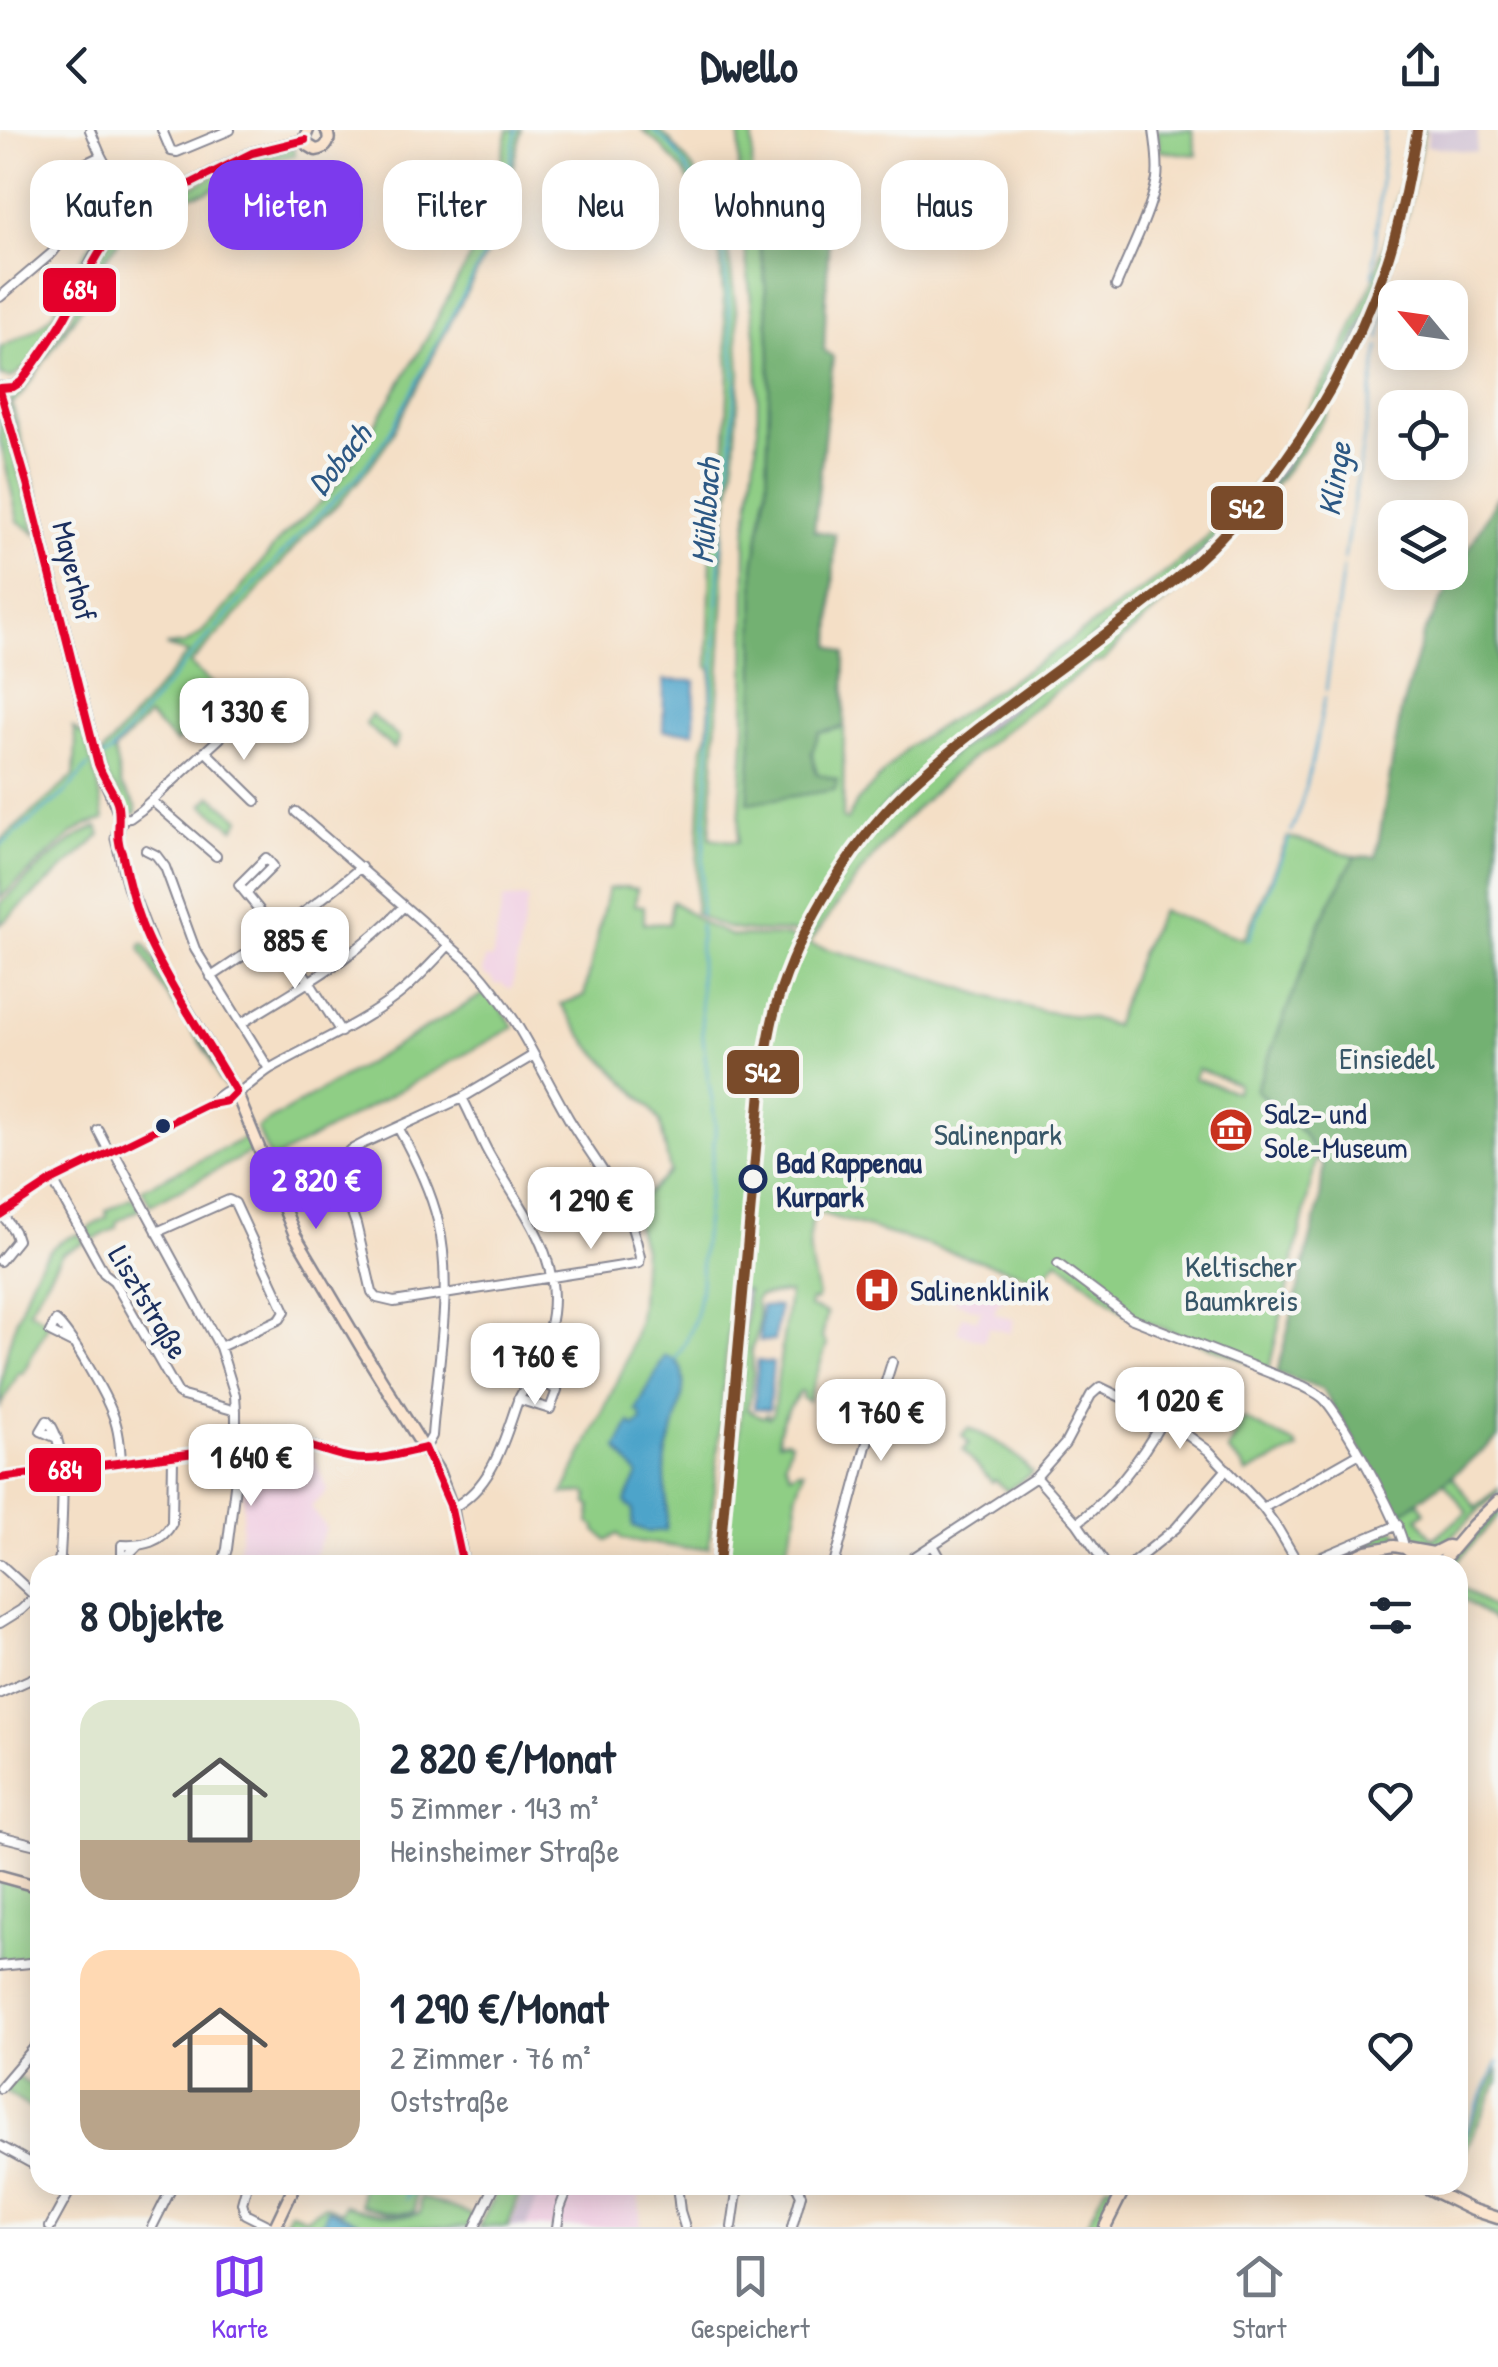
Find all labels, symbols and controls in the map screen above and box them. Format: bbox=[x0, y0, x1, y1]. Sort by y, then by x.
text: Dwello bbox=[700, 35, 798, 96]
icon: back bbox=[50, 38, 105, 93]
icon: share bbox=[1393, 38, 1448, 93]
chip: Kaufen bbox=[30, 160, 188, 250]
chip: Mieten bbox=[208, 160, 363, 250]
chip: Filter bbox=[383, 160, 522, 250]
chip: Neu bbox=[542, 160, 659, 250]
chip: Wohnung bbox=[679, 160, 861, 250]
chip: Haus bbox=[881, 160, 1008, 250]
line badge: 684 bbox=[41, 266, 118, 314]
text: 684 bbox=[63, 270, 97, 308]
north arrow bbox=[1378, 280, 1468, 370]
map controls bbox=[1378, 280, 1468, 590]
button: locate bbox=[1378, 390, 1468, 480]
water label: Dobach bbox=[297, 413, 382, 503]
water label: Klinge bbox=[1307, 438, 1361, 519]
water label: Mühlbach bbox=[680, 454, 730, 565]
line badge: S42 bbox=[1209, 484, 1285, 532]
text: S42 bbox=[1229, 489, 1266, 527]
button: layers bbox=[1378, 500, 1468, 590]
street label: Mayerhof bbox=[43, 517, 107, 625]
pin: 1 330 € bbox=[152, 678, 336, 763]
text: 1 330 € bbox=[202, 689, 286, 732]
pin: 885 € bbox=[225, 907, 365, 992]
text: 885 € bbox=[263, 918, 327, 961]
park label: Einsiedel bbox=[1339, 1038, 1435, 1078]
line badge: S42 bbox=[725, 1048, 801, 1096]
text: S42 bbox=[745, 1053, 782, 1091]
place label: Salz- und Sole-Museum bbox=[1264, 1093, 1408, 1167]
museum icon: Salz- und Sole-Museum bbox=[1208, 1107, 1254, 1153]
park label: Salinenpark bbox=[934, 1114, 1062, 1154]
unlabelled marker bbox=[153, 1116, 173, 1136]
place label: Bad Rappenau Kurpark bbox=[776, 1142, 922, 1217]
pin: 2 820 € bbox=[224, 1147, 408, 1232]
text: 2 820 € bbox=[272, 1158, 360, 1201]
marker: Bad Rappenau Kurpark bbox=[740, 1166, 766, 1192]
pin: 1 290 € bbox=[499, 1167, 683, 1252]
text: 1 290 € bbox=[550, 1178, 632, 1221]
street label: Lisztstraße bbox=[100, 1238, 199, 1366]
park label: Keltischer Baumkreis bbox=[1184, 1246, 1298, 1320]
hospital icon: Salinenklinik bbox=[854, 1267, 900, 1313]
place label: Salinenklinik bbox=[910, 1270, 1049, 1310]
pin: 1 760 € bbox=[443, 1323, 627, 1408]
text: 1 760 € bbox=[493, 1334, 577, 1377]
pin: 1 020 € bbox=[1088, 1367, 1272, 1452]
text: 1 020 € bbox=[1137, 1378, 1223, 1421]
pin: 1 760 € bbox=[789, 1379, 973, 1464]
text: 1 760 € bbox=[839, 1390, 923, 1433]
pin: 1 640 € bbox=[159, 1424, 343, 1509]
text: 1 640 € bbox=[211, 1435, 291, 1478]
line badge: 684 bbox=[27, 1446, 103, 1494]
text: 684 bbox=[48, 1450, 82, 1488]
text: 8 Objekte bbox=[80, 1587, 224, 1644]
icon: filters bbox=[1363, 1588, 1418, 1643]
text: 2 820 €/Monat bbox=[390, 1729, 615, 1786]
icon: home bbox=[160, 1740, 280, 1860]
icon: heart bbox=[1363, 1773, 1418, 1828]
text: 5 Zimmer · 143 m² bbox=[390, 1786, 598, 1829]
text: Heinsheimer Straße bbox=[390, 1829, 619, 1872]
text: 1 290 €/Monat bbox=[390, 1979, 608, 2036]
icon: home bbox=[160, 1990, 280, 2110]
icon: heart bbox=[1363, 2023, 1418, 2078]
text: 2 Zimmer · 76 m² bbox=[390, 2036, 591, 2079]
text: Oststraße bbox=[390, 2079, 509, 2122]
tab: Karte bbox=[211, 2249, 268, 2347]
tab: Gespeichert bbox=[691, 2249, 810, 2347]
tab: Start bbox=[1232, 2249, 1287, 2347]

